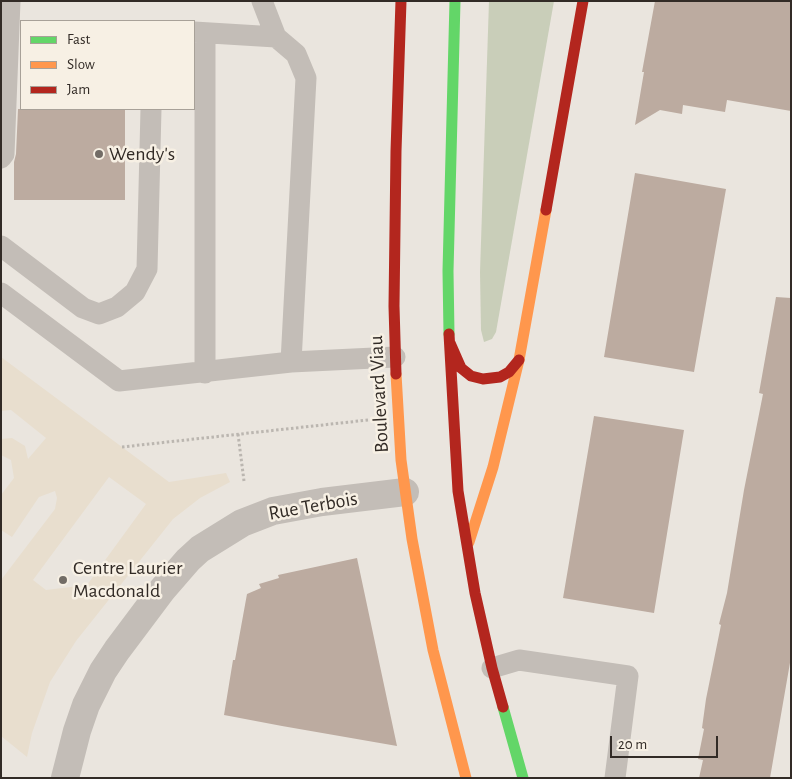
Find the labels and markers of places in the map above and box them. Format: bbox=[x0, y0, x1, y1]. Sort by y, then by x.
place label: Wendy's bbox=[109, 142, 175, 166]
marker: Wendy's bbox=[93, 148, 105, 160]
place label: Centre Laurier Macdonald bbox=[73, 556, 182, 603]
marker: Centre Laurier Macdonald bbox=[57, 574, 69, 586]

